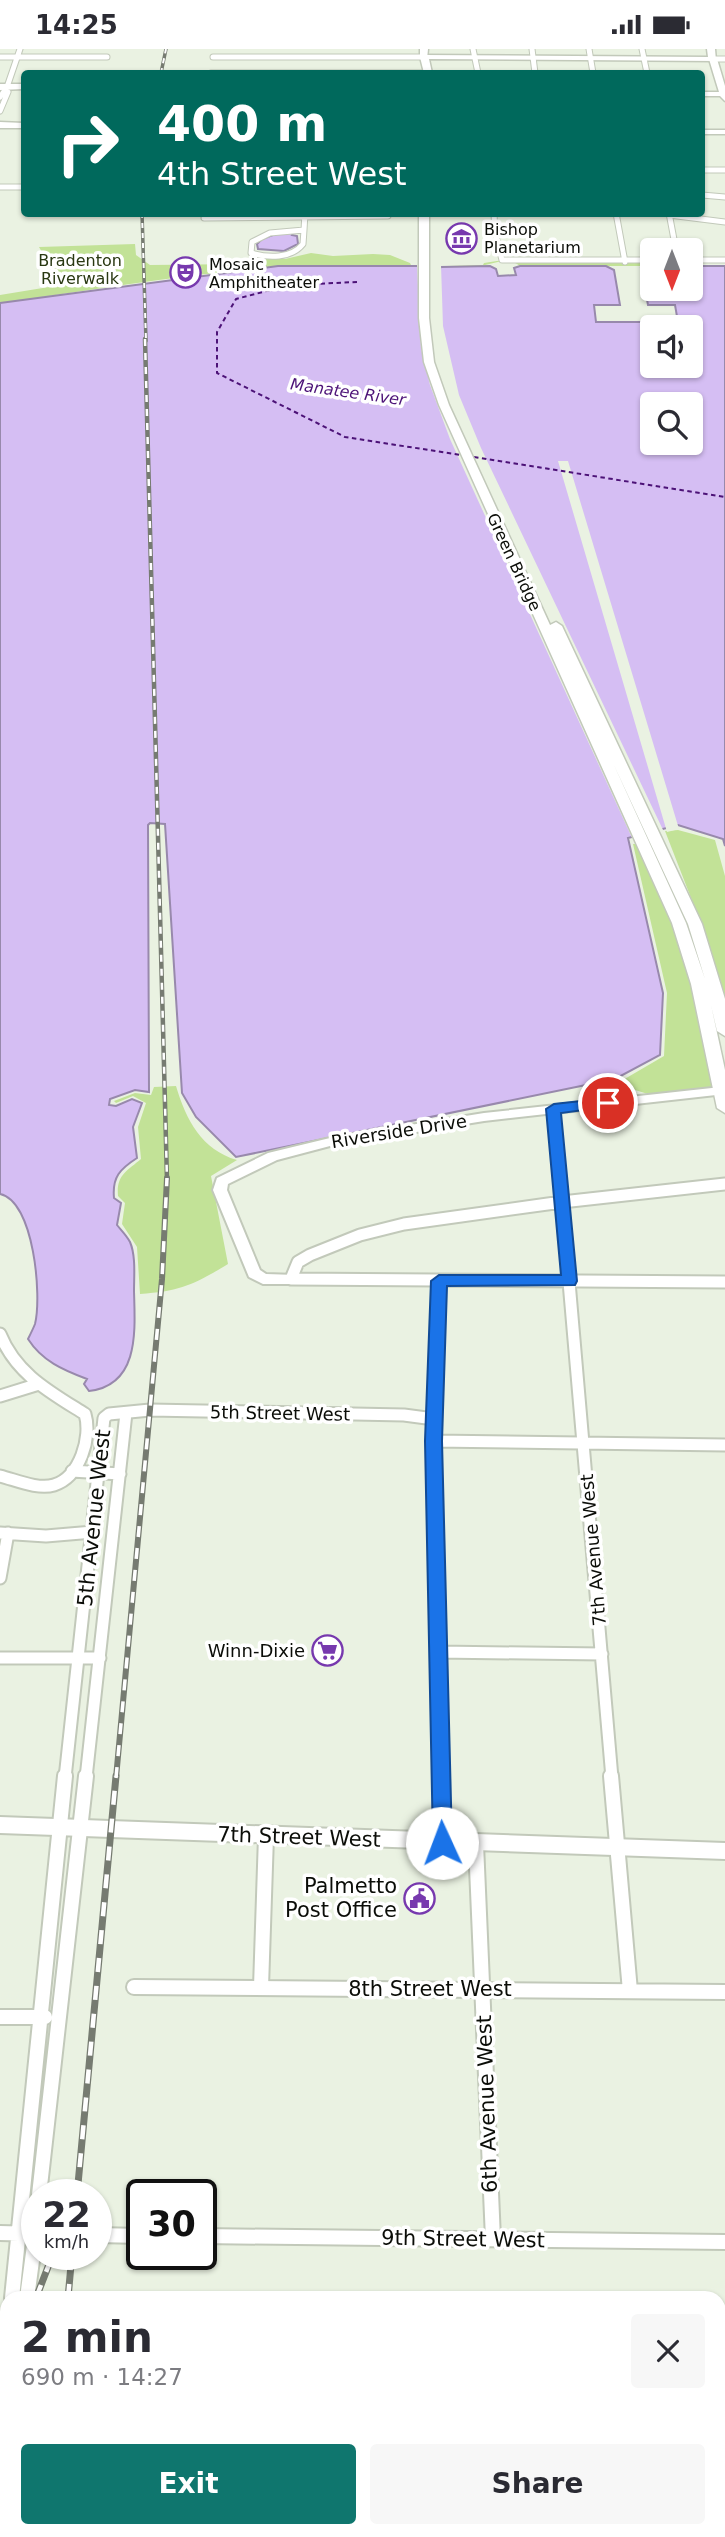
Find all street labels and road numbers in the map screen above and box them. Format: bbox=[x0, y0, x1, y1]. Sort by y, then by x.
street label: Green Bridge bbox=[483, 510, 545, 614]
street label: Riverside Drive bbox=[330, 1110, 468, 1152]
street label: 5th Street West bbox=[210, 1401, 350, 1425]
street label: 5th Avenue West bbox=[73, 1428, 115, 1608]
street label: 7th Avenue West bbox=[576, 1473, 610, 1627]
street label: 7th Street West bbox=[217, 1822, 381, 1852]
street label: 8th Street West bbox=[348, 1977, 512, 2001]
street label: 6th Avenue West bbox=[472, 2015, 502, 2193]
street label: 9th Street West bbox=[381, 2226, 545, 2252]

